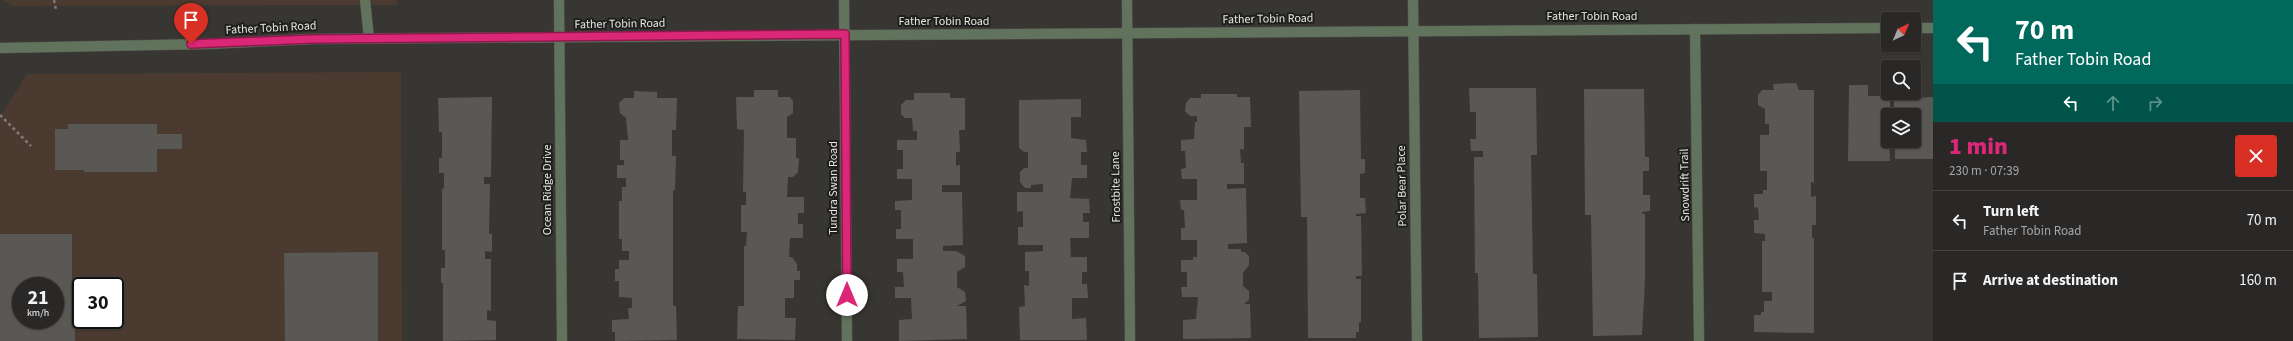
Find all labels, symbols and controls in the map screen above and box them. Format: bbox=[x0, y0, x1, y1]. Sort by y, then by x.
pin bbox=[174, 3, 208, 44]
street label: Father Tobin Road bbox=[1547, 8, 1637, 25]
icon: arrive bbox=[180, 9, 202, 31]
street label: Father Tobin Road bbox=[1222, 10, 1314, 28]
text: 70 m bbox=[2015, 10, 2074, 50]
north arrow bbox=[1881, 12, 1921, 52]
map controls bbox=[1881, 12, 1921, 148]
street label: Father Tobin Road bbox=[899, 13, 989, 30]
street label: Father Tobin Road bbox=[574, 15, 666, 33]
icon: left bbox=[1949, 16, 2001, 68]
street label: Father Tobin Road bbox=[225, 17, 317, 39]
text: Father Tobin Road bbox=[2015, 47, 2151, 72]
button: search bbox=[1881, 60, 1921, 100]
icon: left bbox=[2060, 92, 2082, 114]
icon: ahead bbox=[2102, 92, 2124, 114]
icon: right bbox=[2144, 92, 2166, 114]
button: layers bbox=[1881, 108, 1921, 148]
text: 1 min bbox=[1949, 129, 2008, 164]
button: close bbox=[2235, 135, 2277, 177]
street label: Tundra Swan Road bbox=[825, 141, 842, 235]
street label: Ocean Ridge Drive bbox=[539, 145, 556, 235]
street label: Polar Bear Place bbox=[1393, 145, 1411, 227]
street label: Snowdrift Trail bbox=[1676, 148, 1694, 222]
street label: Frostbite Lane bbox=[1107, 151, 1125, 223]
text: 230 m · 07:39 bbox=[1949, 162, 2019, 180]
text: Turn left bbox=[1983, 201, 2039, 222]
icon: left bbox=[1949, 210, 1971, 232]
text: 70 m bbox=[2247, 210, 2277, 231]
text: Father Tobin Road bbox=[1983, 222, 2082, 240]
icon: arrive bbox=[1949, 270, 1971, 292]
text: Arrive at destination bbox=[1983, 270, 2118, 291]
text: 160 m bbox=[2239, 270, 2277, 291]
position arrow bbox=[826, 274, 868, 316]
speed limit sign: 30 bbox=[72, 277, 124, 329]
text: 21 bbox=[27, 284, 49, 312]
text: km/h bbox=[27, 306, 49, 320]

